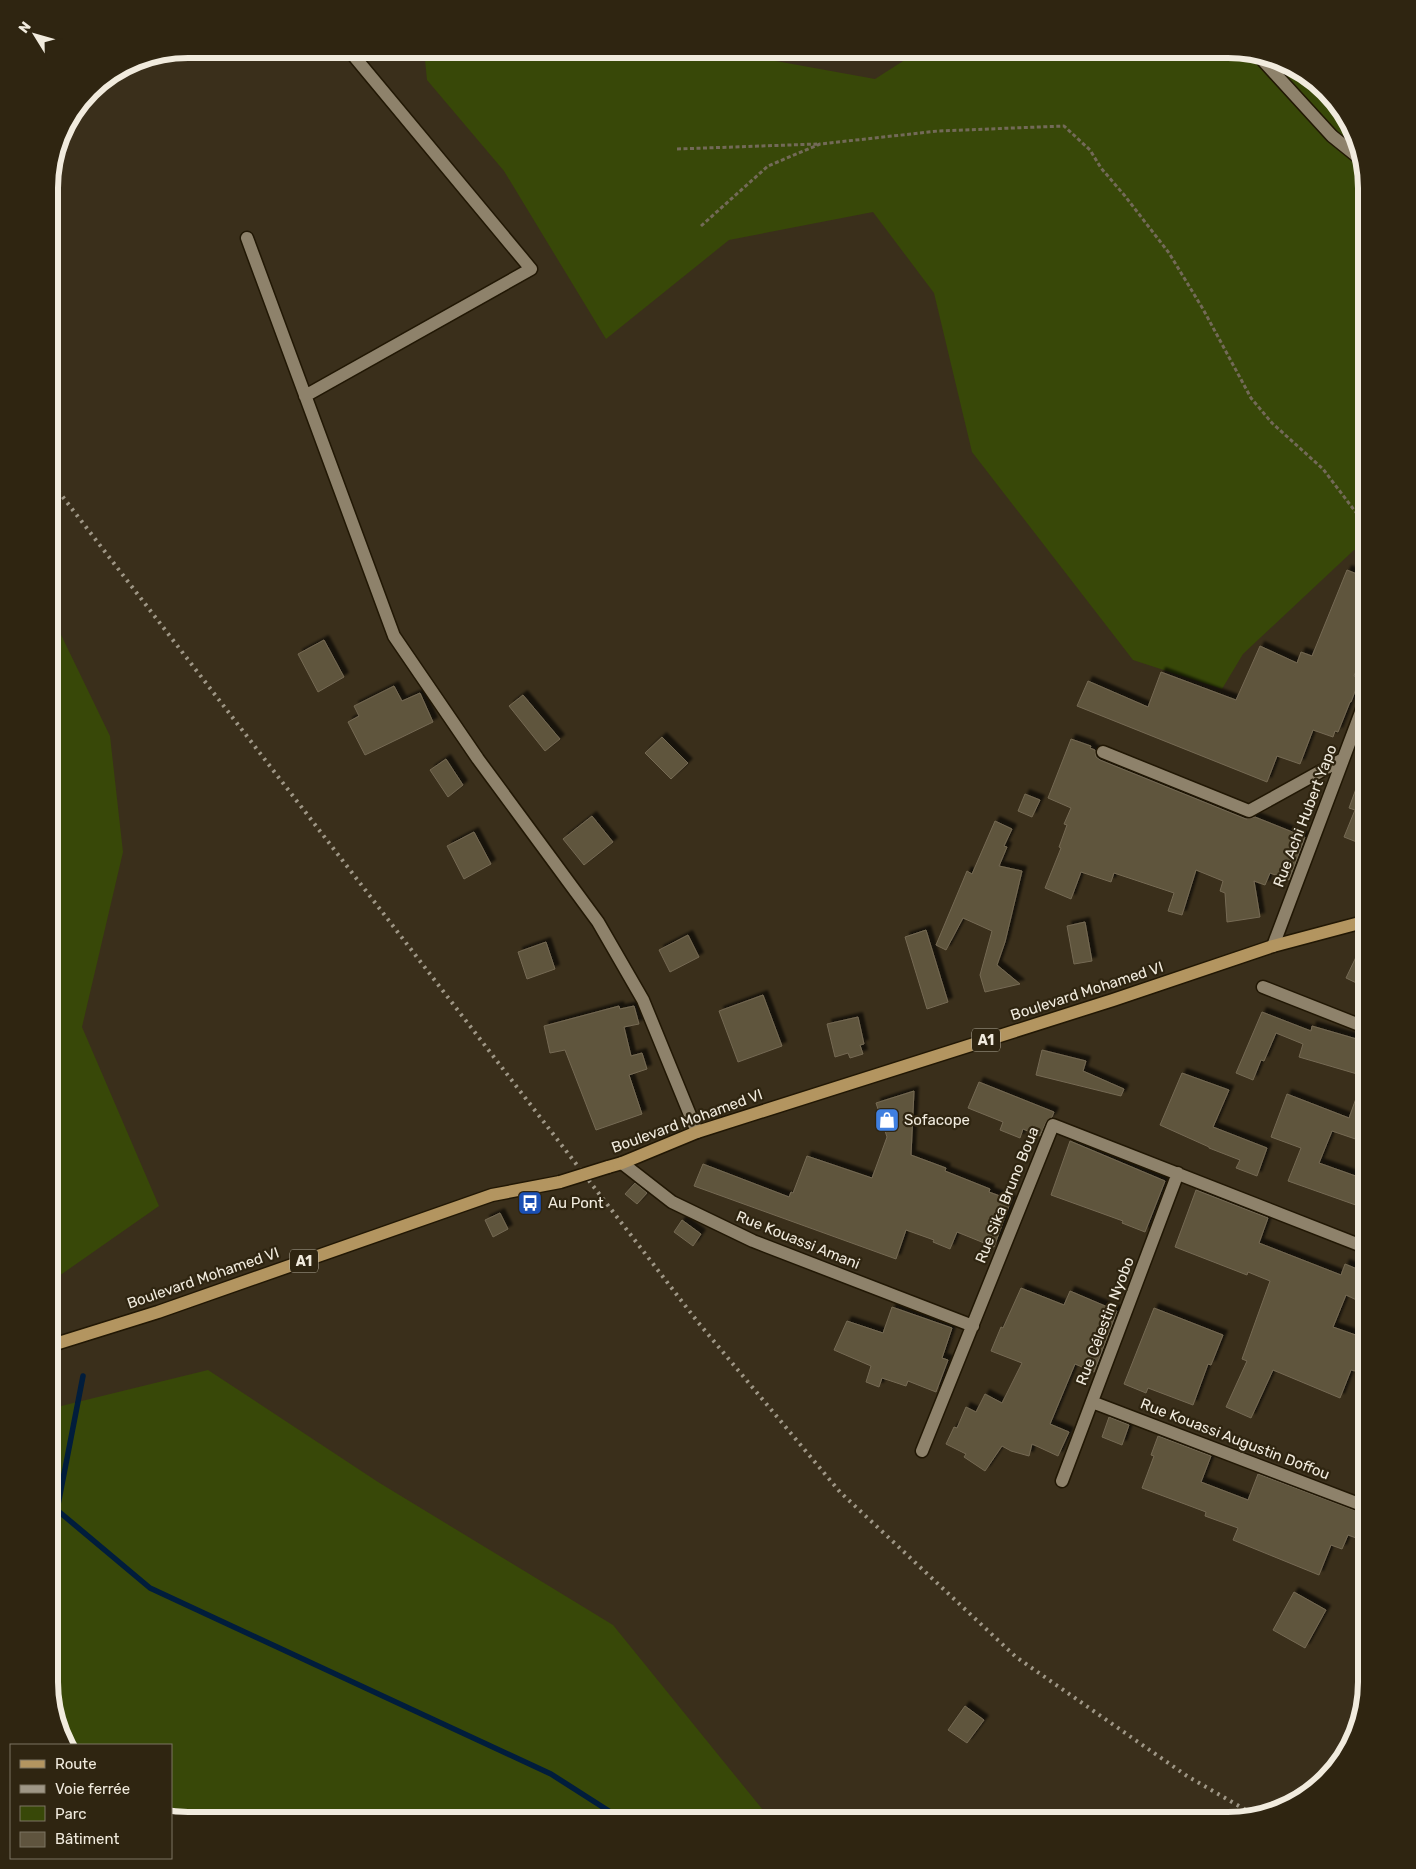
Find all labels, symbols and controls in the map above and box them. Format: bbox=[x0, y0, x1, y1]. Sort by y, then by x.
north arrow bbox=[10, 10, 60, 60]
text: N bbox=[15, 18, 35, 37]
street label: Rue Achi Hubert Yapo bbox=[1270, 742, 1340, 890]
street label: Boulevard Mohamed VI bbox=[1008, 958, 1166, 1024]
road number: A1 bbox=[972, 1028, 1000, 1052]
street label: Boulevard Mohamed VI bbox=[609, 1085, 765, 1157]
shop icon: Sofacope bbox=[874, 1107, 900, 1133]
place label: Sofacope bbox=[904, 1111, 970, 1129]
street label: Rue Sika Bruno Boua bbox=[971, 1124, 1043, 1266]
bus stop icon: Au Pont bbox=[517, 1190, 543, 1216]
place label: Au Pont bbox=[548, 1194, 604, 1212]
street label: Rue Kouassi Amani bbox=[733, 1207, 863, 1273]
street label: Boulevard Mohamed VI bbox=[125, 1244, 281, 1312]
road number: A1 bbox=[290, 1250, 318, 1272]
street label: Rue Célestin Nyobo bbox=[1072, 1254, 1138, 1388]
street label: Rue Kouassi Augustin Doffou bbox=[1138, 1395, 1332, 1483]
legend bbox=[10, 1744, 172, 1859]
text: Route bbox=[55, 1755, 97, 1773]
text: Voie ferrée bbox=[55, 1780, 130, 1798]
text: Parc bbox=[55, 1805, 87, 1823]
text: Bâtiment bbox=[55, 1830, 119, 1848]

